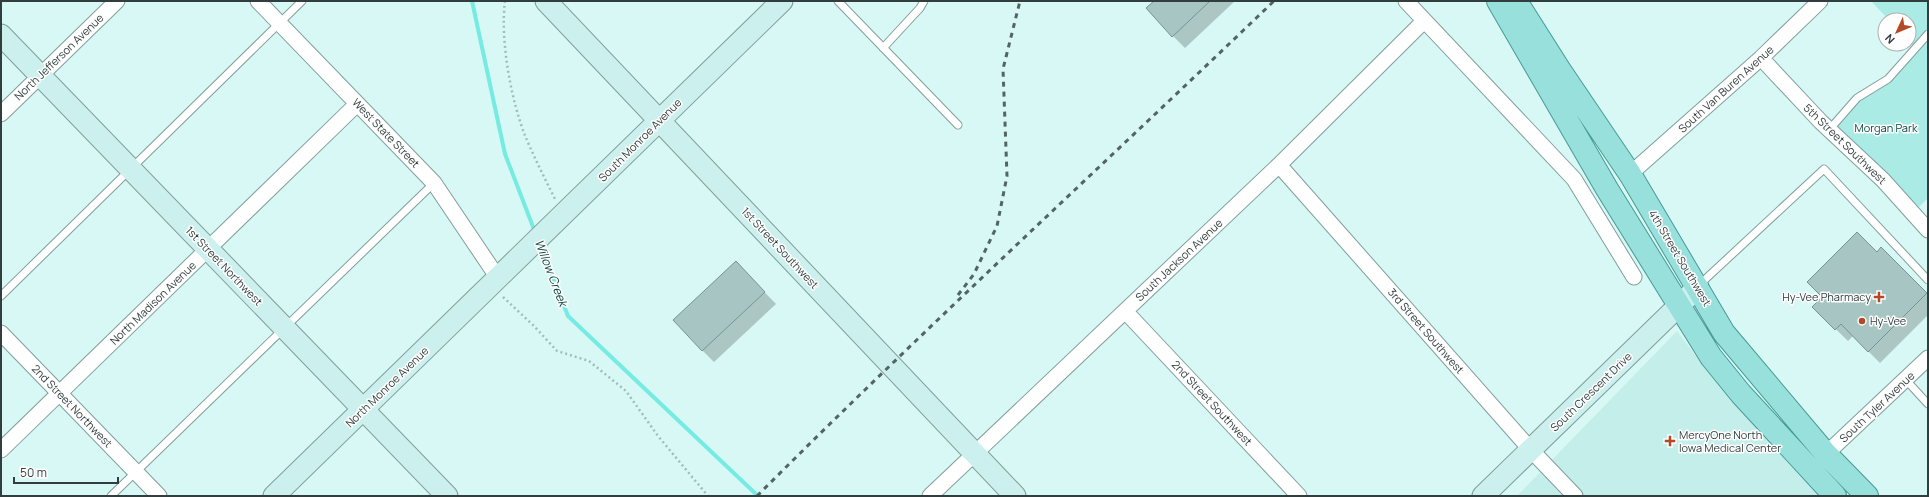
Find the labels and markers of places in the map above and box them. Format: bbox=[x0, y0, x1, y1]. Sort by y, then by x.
place label: Hy-Vee Pharmacy bbox=[1782, 289, 1871, 304]
marker: Hy-Vee Pharmacy bbox=[1874, 292, 1884, 302]
place label: Hy-Vee bbox=[1870, 313, 1907, 328]
marker: Hy-Vee bbox=[1857, 316, 1867, 326]
place label: MercyOne North Iowa Medical Center bbox=[1679, 427, 1781, 455]
marker: MercyOne North Iowa Medical Center bbox=[1664, 435, 1676, 447]

